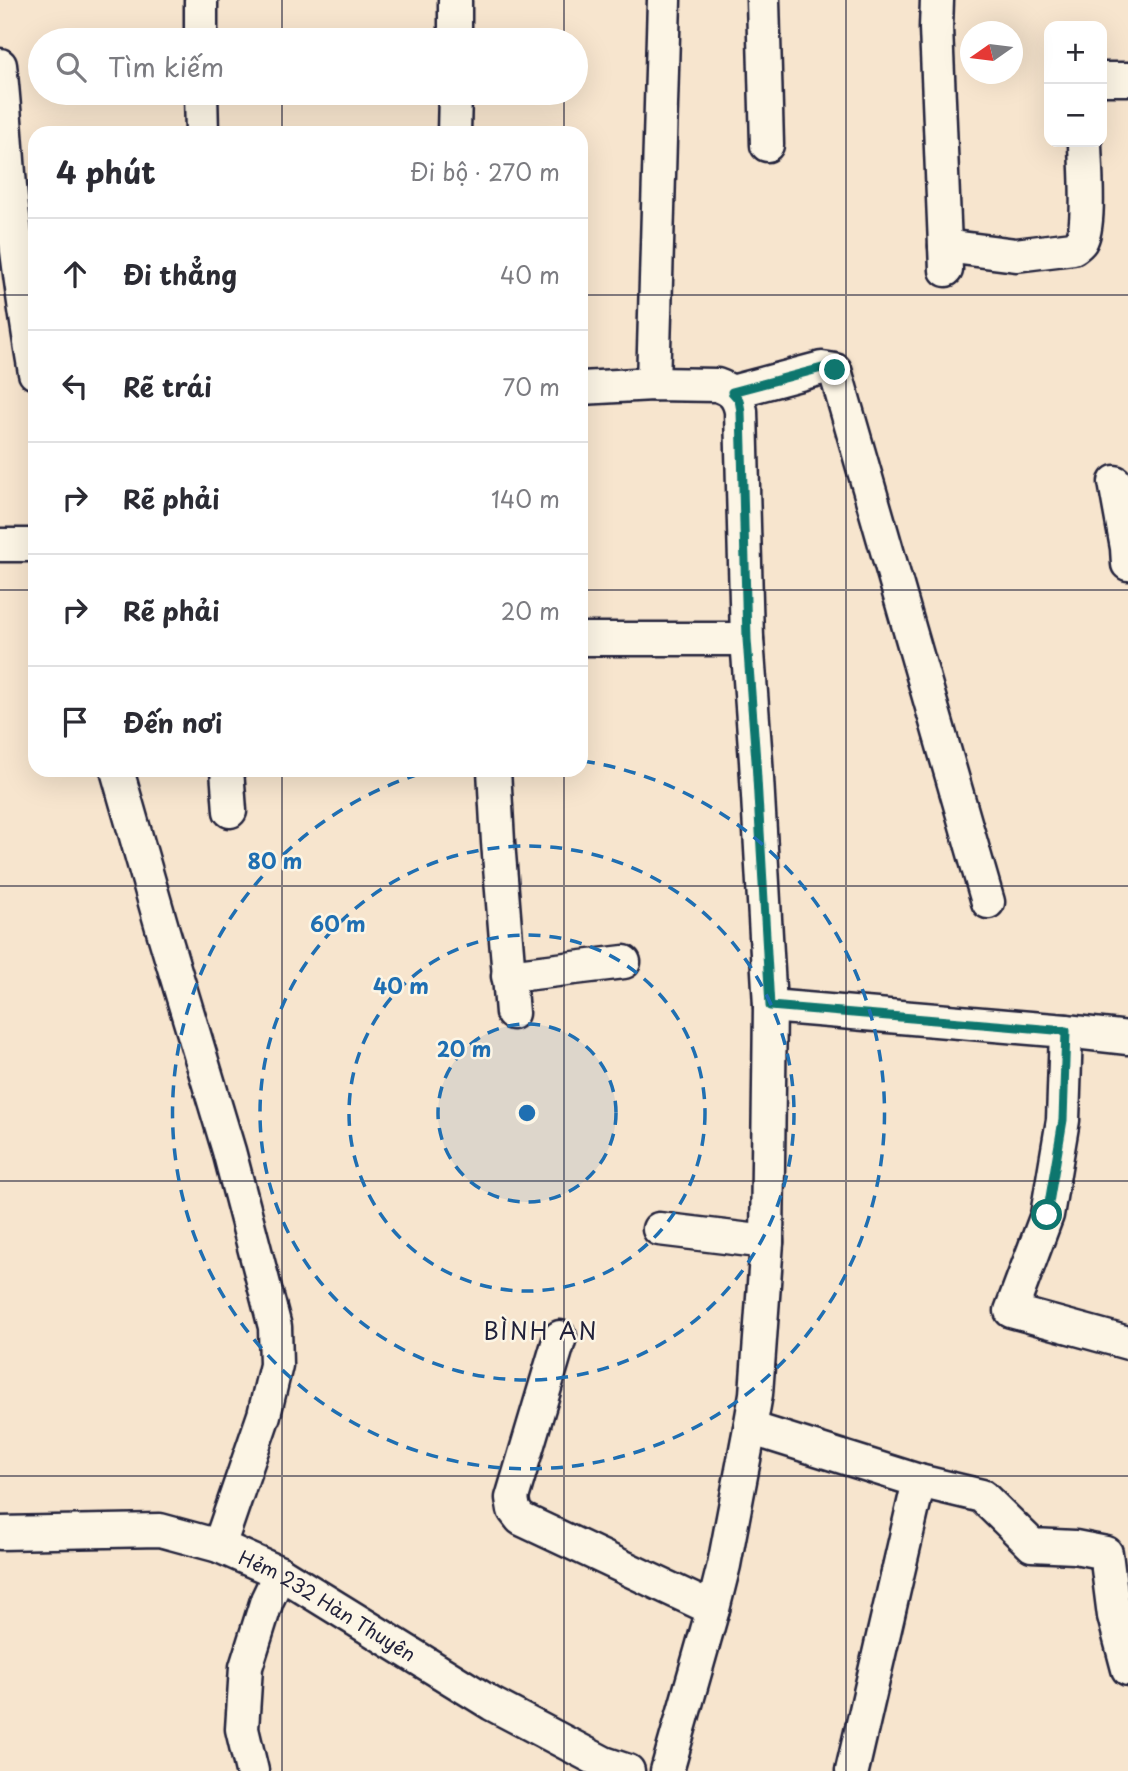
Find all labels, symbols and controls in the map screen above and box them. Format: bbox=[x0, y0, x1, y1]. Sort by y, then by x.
north arrow bbox=[960, 21, 1023, 84]
map controls bbox=[1044, 21, 1107, 147]
button: + bbox=[1044, 21, 1107, 84]
search box bbox=[28, 28, 588, 105]
text: Tìm kiếm bbox=[108, 47, 224, 86]
icon: search bbox=[52, 48, 90, 86]
button: − bbox=[1044, 84, 1107, 147]
text: 4 phút bbox=[56, 149, 156, 194]
text: Đi bộ · 270 m bbox=[410, 154, 560, 189]
icon: ahead bbox=[56, 255, 94, 293]
text: Đi thẳng bbox=[123, 255, 237, 294]
text: 40 m bbox=[500, 257, 560, 292]
route end bbox=[819, 354, 850, 385]
icon: left bbox=[56, 367, 94, 405]
text: Rẽ trái bbox=[123, 367, 212, 406]
text: 70 m bbox=[502, 369, 560, 404]
icon: right bbox=[56, 479, 94, 517]
text: Rẽ phải bbox=[123, 479, 220, 518]
text: 140 m bbox=[491, 481, 560, 516]
icon: right bbox=[56, 591, 94, 629]
text: Rẽ phải bbox=[123, 591, 220, 630]
text: 20 m bbox=[501, 593, 560, 628]
icon: arrive bbox=[56, 703, 94, 741]
text: Đến nơi bbox=[123, 703, 222, 742]
text: 80 m bbox=[248, 844, 302, 876]
text: 60 m bbox=[310, 907, 366, 939]
text: 40 m bbox=[373, 969, 429, 1001]
text: 20 m bbox=[437, 1032, 491, 1064]
centre of rings bbox=[515, 1101, 539, 1125]
route start bbox=[1031, 1199, 1062, 1230]
district label: BÌNH AN bbox=[483, 1313, 599, 1348]
street label: Hẻm 232 Hàn Thuyên bbox=[235, 1543, 421, 1668]

